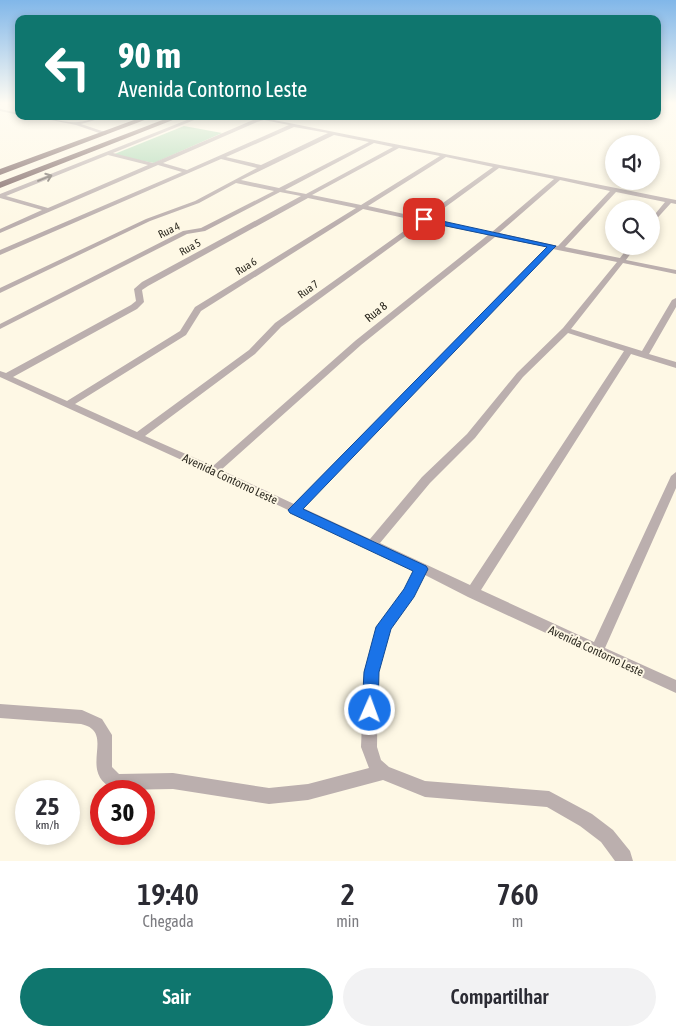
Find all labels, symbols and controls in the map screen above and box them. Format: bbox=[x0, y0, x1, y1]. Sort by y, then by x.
icon: left bbox=[35, 35, 100, 100]
text: 90 m bbox=[118, 35, 181, 75]
text: Avenida Contorno Leste bbox=[118, 76, 307, 102]
map controls bbox=[605, 135, 660, 255]
button: sound bbox=[605, 135, 660, 190]
one-way arrow bbox=[37, 173, 53, 182]
pin bbox=[403, 198, 445, 240]
button: search bbox=[605, 200, 660, 255]
icon: arrive bbox=[410, 205, 438, 233]
street label: Rua 4 bbox=[156, 220, 182, 240]
street label: Rua 5 bbox=[177, 236, 203, 258]
street label: Rua 6 bbox=[233, 255, 259, 277]
street label: Rua 7 bbox=[295, 278, 321, 300]
street label: Rua 8 bbox=[362, 299, 390, 325]
street label: Avenida Contorno Leste bbox=[180, 451, 280, 507]
street label: Avenida Contorno Leste bbox=[546, 623, 646, 679]
position arrow bbox=[343, 683, 395, 735]
speed limit sign: 30 bbox=[90, 780, 155, 845]
text: 25 bbox=[36, 792, 59, 820]
text: km/h bbox=[36, 818, 59, 832]
text: 19:40 bbox=[137, 877, 199, 911]
text: 2 bbox=[341, 877, 355, 911]
text: 760 bbox=[496, 877, 539, 911]
text: Chegada bbox=[142, 912, 194, 930]
text: min bbox=[336, 912, 359, 930]
text: m bbox=[512, 912, 523, 930]
button: Sair bbox=[20, 968, 333, 1026]
button: Compartilhar bbox=[343, 968, 656, 1026]

